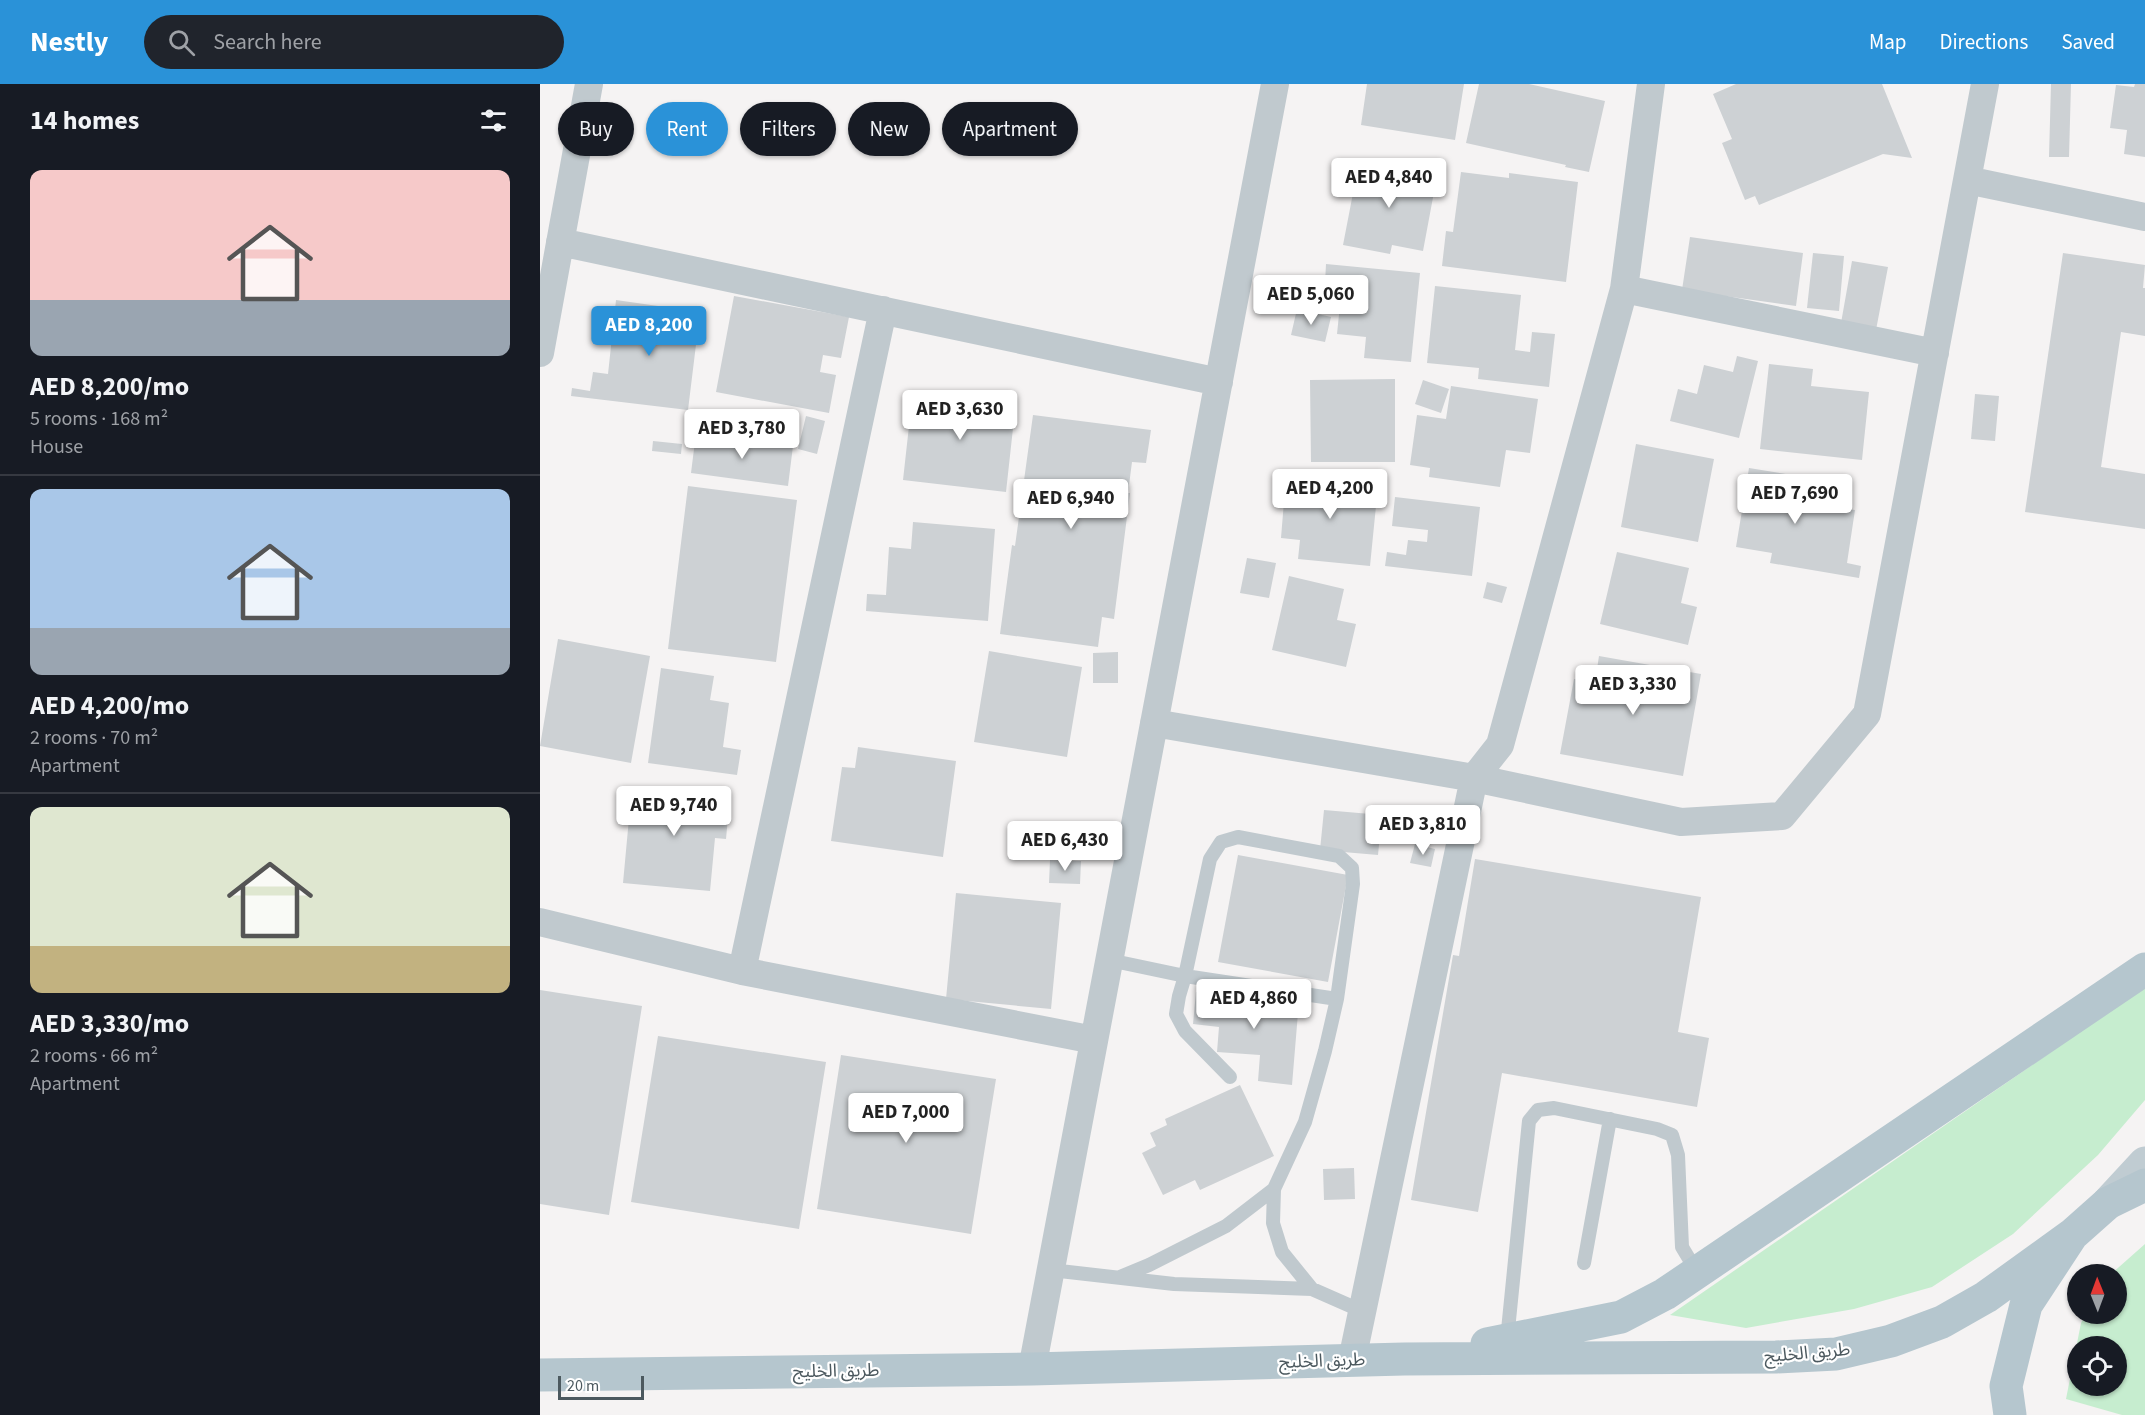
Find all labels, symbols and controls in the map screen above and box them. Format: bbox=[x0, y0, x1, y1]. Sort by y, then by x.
search box bbox=[144, 15, 564, 69]
text: Nestly bbox=[30, 22, 108, 62]
icon: search bbox=[165, 26, 198, 59]
text: Search here bbox=[213, 26, 322, 58]
text: Map bbox=[1869, 27, 1907, 57]
text: Directions bbox=[1940, 27, 2028, 57]
text: Saved bbox=[2061, 27, 2115, 57]
text: 14 homes bbox=[30, 102, 139, 139]
chip: Buy bbox=[558, 102, 634, 156]
chip: Rent bbox=[646, 102, 728, 156]
chip: Filters bbox=[740, 102, 836, 156]
chip: New bbox=[848, 102, 930, 156]
chip: Apartment bbox=[942, 102, 1078, 156]
icon: filters bbox=[477, 104, 510, 137]
pin: AED 4,840 bbox=[1320, 158, 1458, 209]
text: AED 4,840 bbox=[1345, 163, 1433, 191]
icon: home bbox=[216, 209, 324, 317]
pin: AED 5,060 bbox=[1242, 275, 1380, 326]
text: AED 5,060 bbox=[1267, 280, 1355, 308]
pin: AED 8,200 bbox=[580, 306, 718, 357]
text: AED 8,200 bbox=[605, 311, 693, 339]
text: AED 8,200/mo bbox=[30, 368, 189, 405]
pin: AED 3,630 bbox=[891, 390, 1029, 441]
text: AED 3,630 bbox=[916, 395, 1004, 423]
text: 5 rooms · 168 m² bbox=[30, 405, 168, 433]
pin: AED 3,780 bbox=[673, 409, 811, 460]
text: AED 3,780 bbox=[698, 414, 786, 442]
text: House bbox=[30, 433, 83, 461]
pin: AED 4,200 bbox=[1261, 469, 1399, 520]
text: AED 4,200 bbox=[1286, 474, 1374, 502]
pin: AED 7,690 bbox=[1726, 474, 1864, 525]
pin: AED 6,940 bbox=[1002, 479, 1140, 530]
text: AED 7,690 bbox=[1751, 479, 1839, 507]
text: AED 6,940 bbox=[1027, 484, 1115, 512]
icon: home bbox=[216, 528, 324, 636]
pin: AED 3,330 bbox=[1564, 665, 1702, 716]
text: AED 3,330 bbox=[1589, 670, 1677, 698]
text: AED 4,200/mo bbox=[30, 687, 189, 724]
text: 2 rooms · 70 m² bbox=[30, 724, 158, 752]
text: Apartment bbox=[30, 752, 120, 780]
pin: AED 9,740 bbox=[605, 786, 743, 837]
text: AED 9,740 bbox=[630, 791, 718, 819]
pin: AED 3,810 bbox=[1354, 805, 1492, 856]
text: AED 3,810 bbox=[1379, 810, 1467, 838]
pin: AED 6,430 bbox=[996, 821, 1134, 872]
text: AED 6,430 bbox=[1021, 826, 1109, 854]
icon: home bbox=[216, 846, 324, 954]
pin: AED 4,860 bbox=[1185, 979, 1323, 1030]
text: AED 4,860 bbox=[1210, 984, 1298, 1012]
text: AED 3,330/mo bbox=[30, 1005, 189, 1042]
text: 2 rooms · 66 m² bbox=[30, 1042, 158, 1070]
text: Apartment bbox=[30, 1070, 120, 1098]
pin: AED 7,000 bbox=[837, 1093, 975, 1144]
text: AED 7,000 bbox=[862, 1098, 950, 1126]
north arrow bbox=[2067, 1264, 2127, 1324]
map controls bbox=[2067, 1264, 2127, 1396]
button: locate bbox=[2067, 1336, 2127, 1396]
street label: طريق الخليج bbox=[1763, 1337, 1851, 1369]
street label: طريق الخليج bbox=[1278, 1347, 1366, 1375]
street label: طريق الخليج bbox=[793, 1358, 879, 1384]
scale bar bbox=[558, 1373, 644, 1400]
text: 20 m bbox=[567, 1375, 599, 1397]

